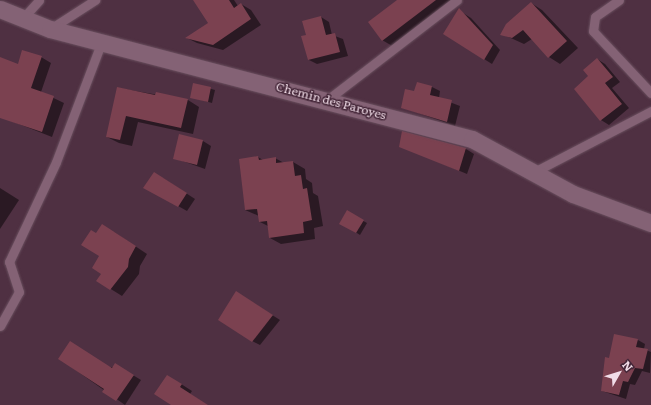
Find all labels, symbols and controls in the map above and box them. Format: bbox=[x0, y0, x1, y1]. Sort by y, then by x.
street label: Chemin des Paroyes bbox=[274, 79, 388, 123]
north arrow bbox=[599, 353, 639, 393]
text: N bbox=[619, 357, 637, 374]

